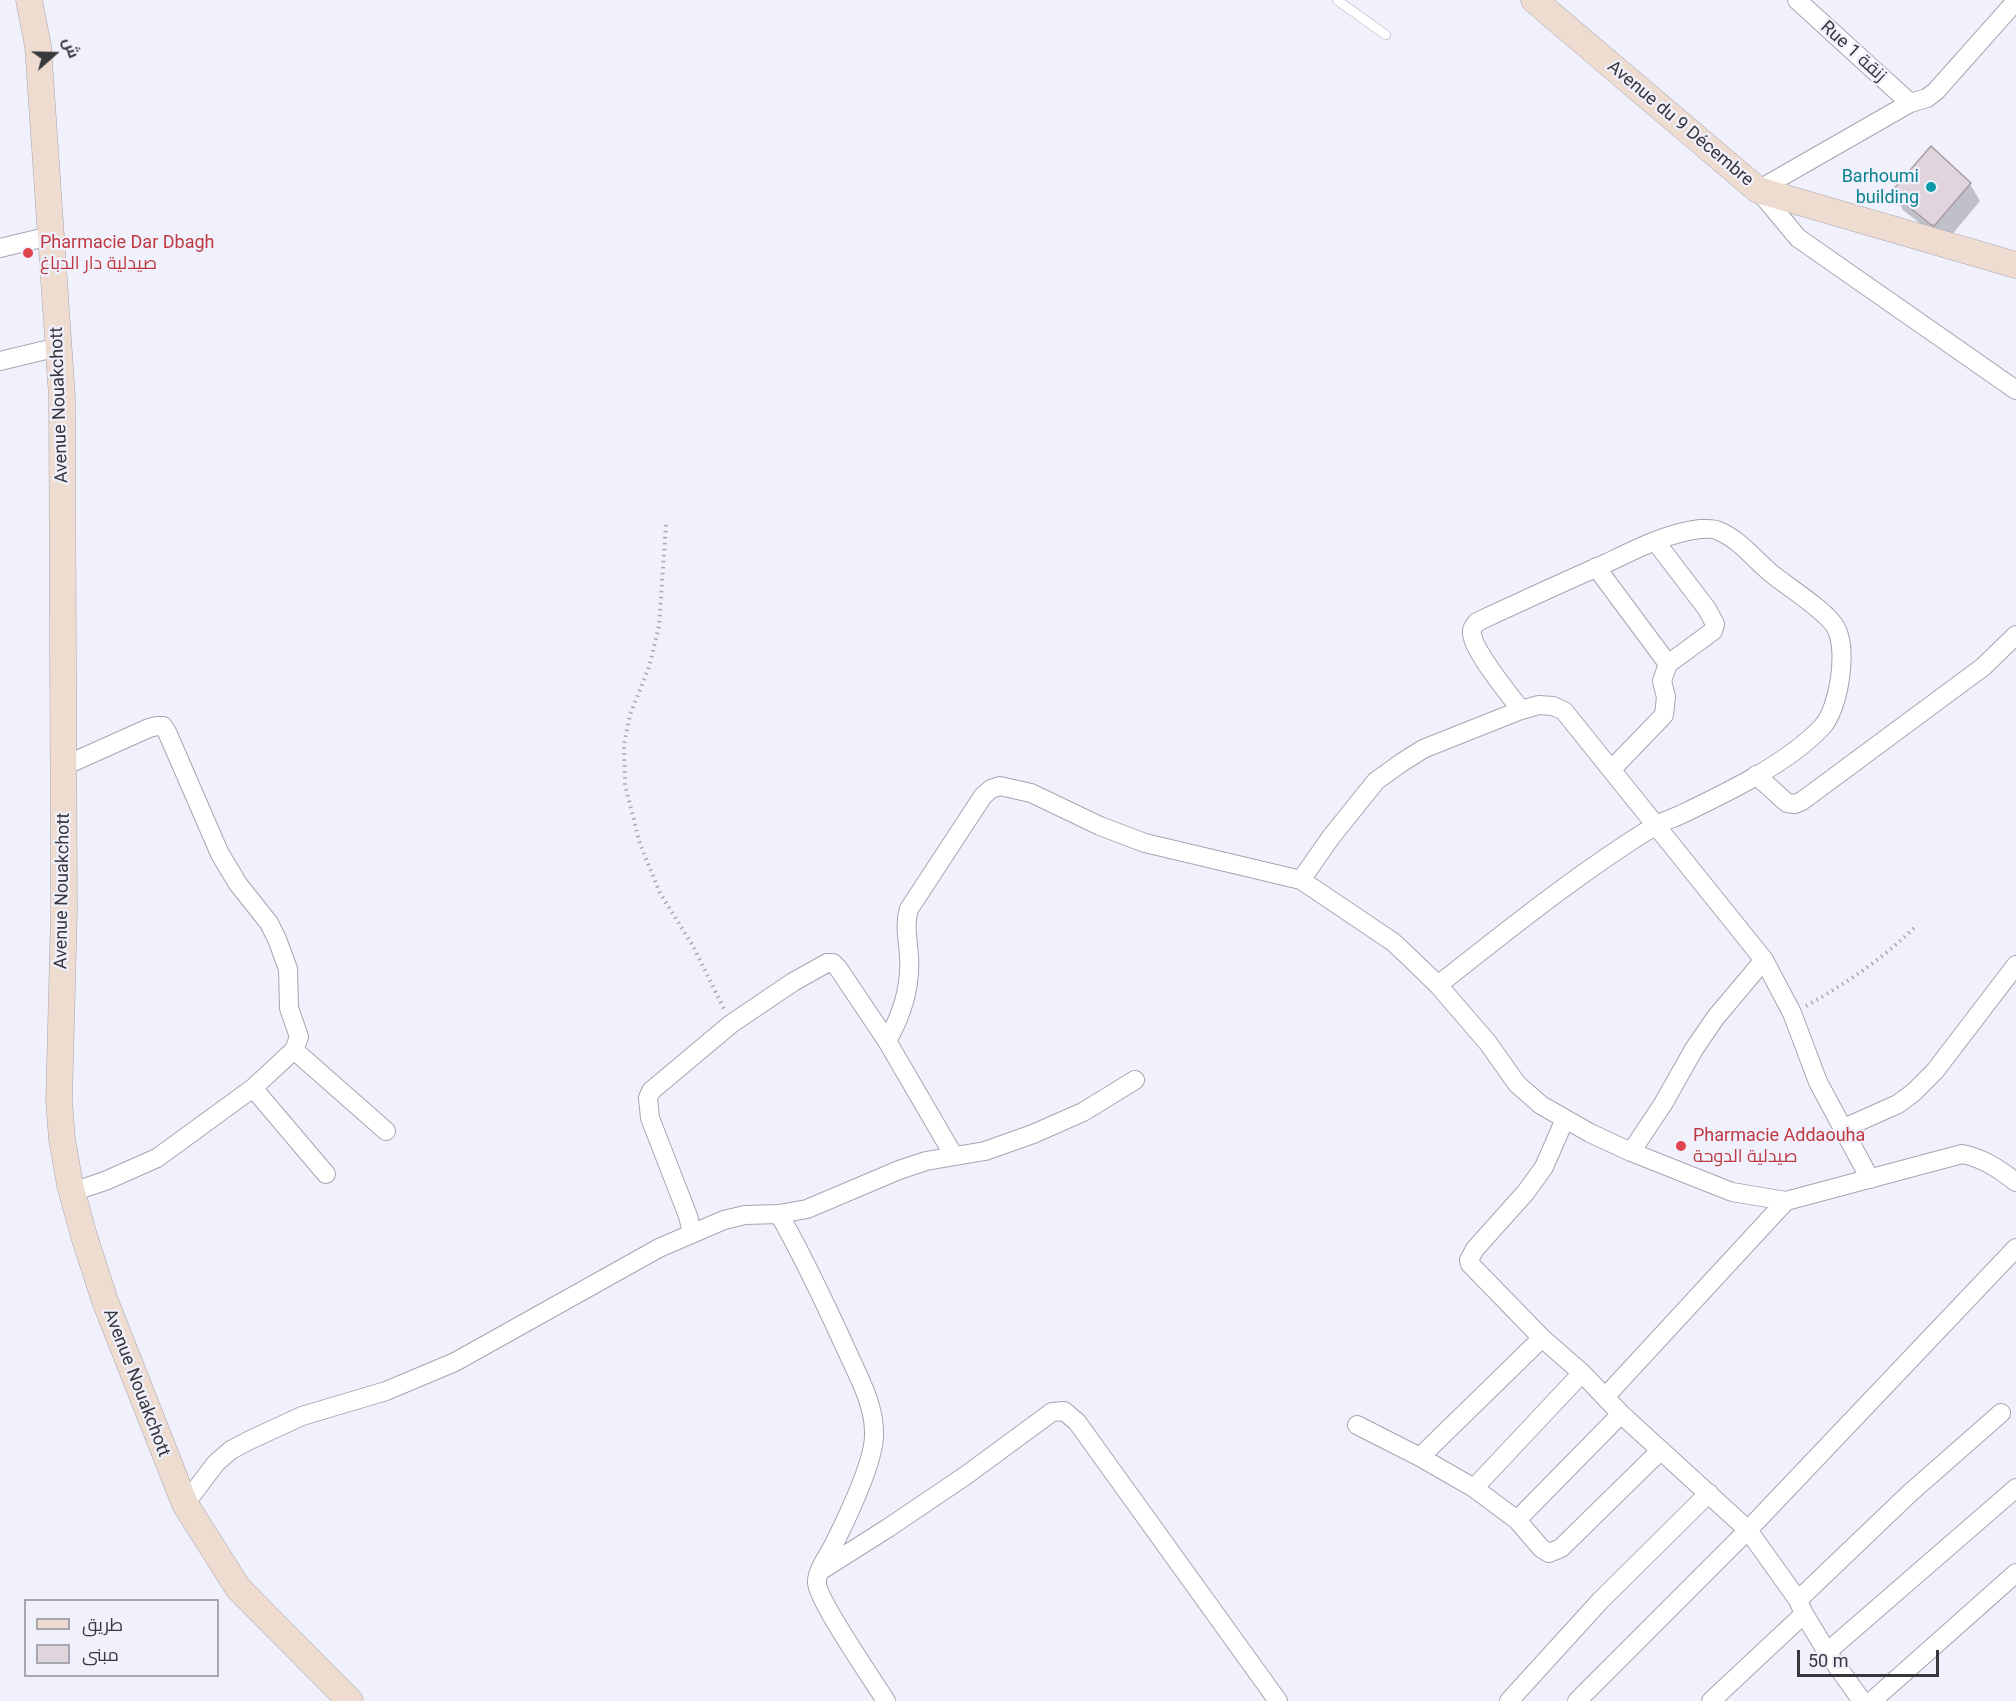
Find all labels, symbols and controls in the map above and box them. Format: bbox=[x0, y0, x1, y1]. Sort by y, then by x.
street label: Rue 1 زنقة bbox=[1816, 17, 1890, 87]
north arrow bbox=[24, 24, 84, 84]
text: ش bbox=[59, 35, 84, 61]
street label: Avenue du 9 Décembre bbox=[1603, 57, 1757, 191]
place label: Barhoumi building bbox=[1842, 166, 1919, 208]
marker: Barhoumi building bbox=[1924, 180, 1938, 194]
place label: Pharmacie Dar Dbagh صيدلية دار الدباغ bbox=[40, 232, 214, 274]
marker: Pharmacie Dar Dbagh صيدلية دار الدباغ bbox=[21, 246, 35, 260]
street label: Avenue Nouakchott bbox=[46, 326, 74, 484]
street label: Avenue Nouakchott bbox=[51, 813, 75, 969]
place label: Pharmacie Addaouha صيدلية الدوحة bbox=[1693, 1125, 1865, 1168]
marker: Pharmacie Addaouha صيدلية الدوحة bbox=[1674, 1139, 1688, 1153]
street label: Avenue Nouakchott bbox=[98, 1306, 174, 1460]
legend bbox=[24, 1599, 219, 1677]
text: طريق bbox=[82, 1614, 123, 1635]
scale bar bbox=[1800, 1638, 1942, 1676]
text: مبنى bbox=[82, 1644, 119, 1665]
text: 50 m bbox=[1808, 1650, 1848, 1671]

